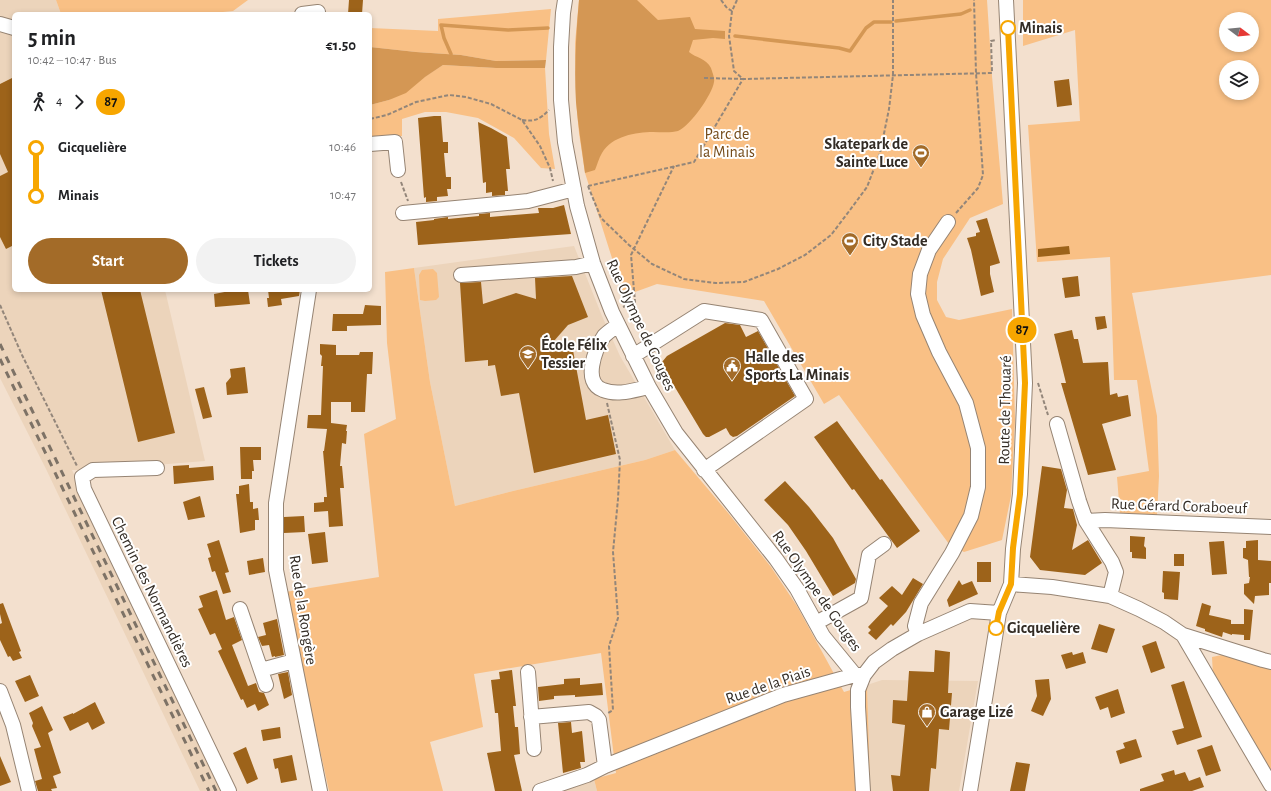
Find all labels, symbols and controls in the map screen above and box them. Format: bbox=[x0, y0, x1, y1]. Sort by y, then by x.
north arrow bbox=[1219, 12, 1259, 52]
map controls bbox=[1219, 12, 1259, 100]
marker: Minais bbox=[1000, 20, 1016, 36]
place label: Minais bbox=[1019, 20, 1062, 36]
text: 5 min bbox=[28, 27, 76, 49]
text: €1.50 bbox=[326, 38, 356, 53]
text: 10:42 – 10:47 · Bus bbox=[28, 54, 117, 67]
button: layers bbox=[1219, 60, 1259, 100]
icon: walk bbox=[28, 91, 50, 113]
icon: forward bbox=[68, 91, 90, 113]
text: 4 bbox=[56, 95, 62, 108]
text: 87 bbox=[104, 95, 117, 109]
park label: Parc de la Minais bbox=[699, 126, 755, 160]
place label: Skatepark de Sainte Luce bbox=[824, 136, 908, 170]
text: Gicquelière bbox=[58, 140, 127, 155]
text: 10:46 bbox=[329, 141, 356, 154]
sports icon: Skatepark de Sainte Luce bbox=[911, 143, 931, 168]
text: Minais bbox=[58, 188, 99, 203]
text: 10:47 bbox=[330, 189, 356, 202]
sports icon: City Stade bbox=[840, 231, 860, 256]
place label: City Stade bbox=[863, 233, 928, 250]
button: Start bbox=[28, 238, 188, 284]
button: Tickets bbox=[196, 238, 356, 284]
street label: Rue Olympe de Gouges bbox=[603, 257, 679, 394]
line badge: 87 bbox=[1004, 317, 1040, 343]
text: 87 bbox=[1016, 323, 1028, 337]
place label: École Félix Tessier bbox=[541, 334, 608, 371]
school or university icon: École Félix Tessier bbox=[518, 344, 538, 369]
place label: Halle des Sports La Minais bbox=[745, 349, 849, 383]
street label: Route de Thouaré bbox=[996, 355, 1014, 465]
public building icon: Halle des Sports La Minais bbox=[722, 356, 742, 381]
street label: Rue Gérard Coraboeuf bbox=[1111, 496, 1248, 516]
street label: Chemin des Normandières bbox=[109, 514, 196, 670]
street label: Rue Olympe de Gouges bbox=[769, 528, 865, 655]
street label: Rue de la Rongère bbox=[286, 554, 320, 666]
marker: Gicquelière bbox=[988, 620, 1004, 636]
place label: Gicquelière bbox=[1007, 620, 1081, 636]
street label: Rue de la Piais bbox=[724, 663, 812, 707]
shop icon: Garage Lizé bbox=[917, 702, 937, 727]
place label: Garage Lizé bbox=[940, 704, 1014, 720]

